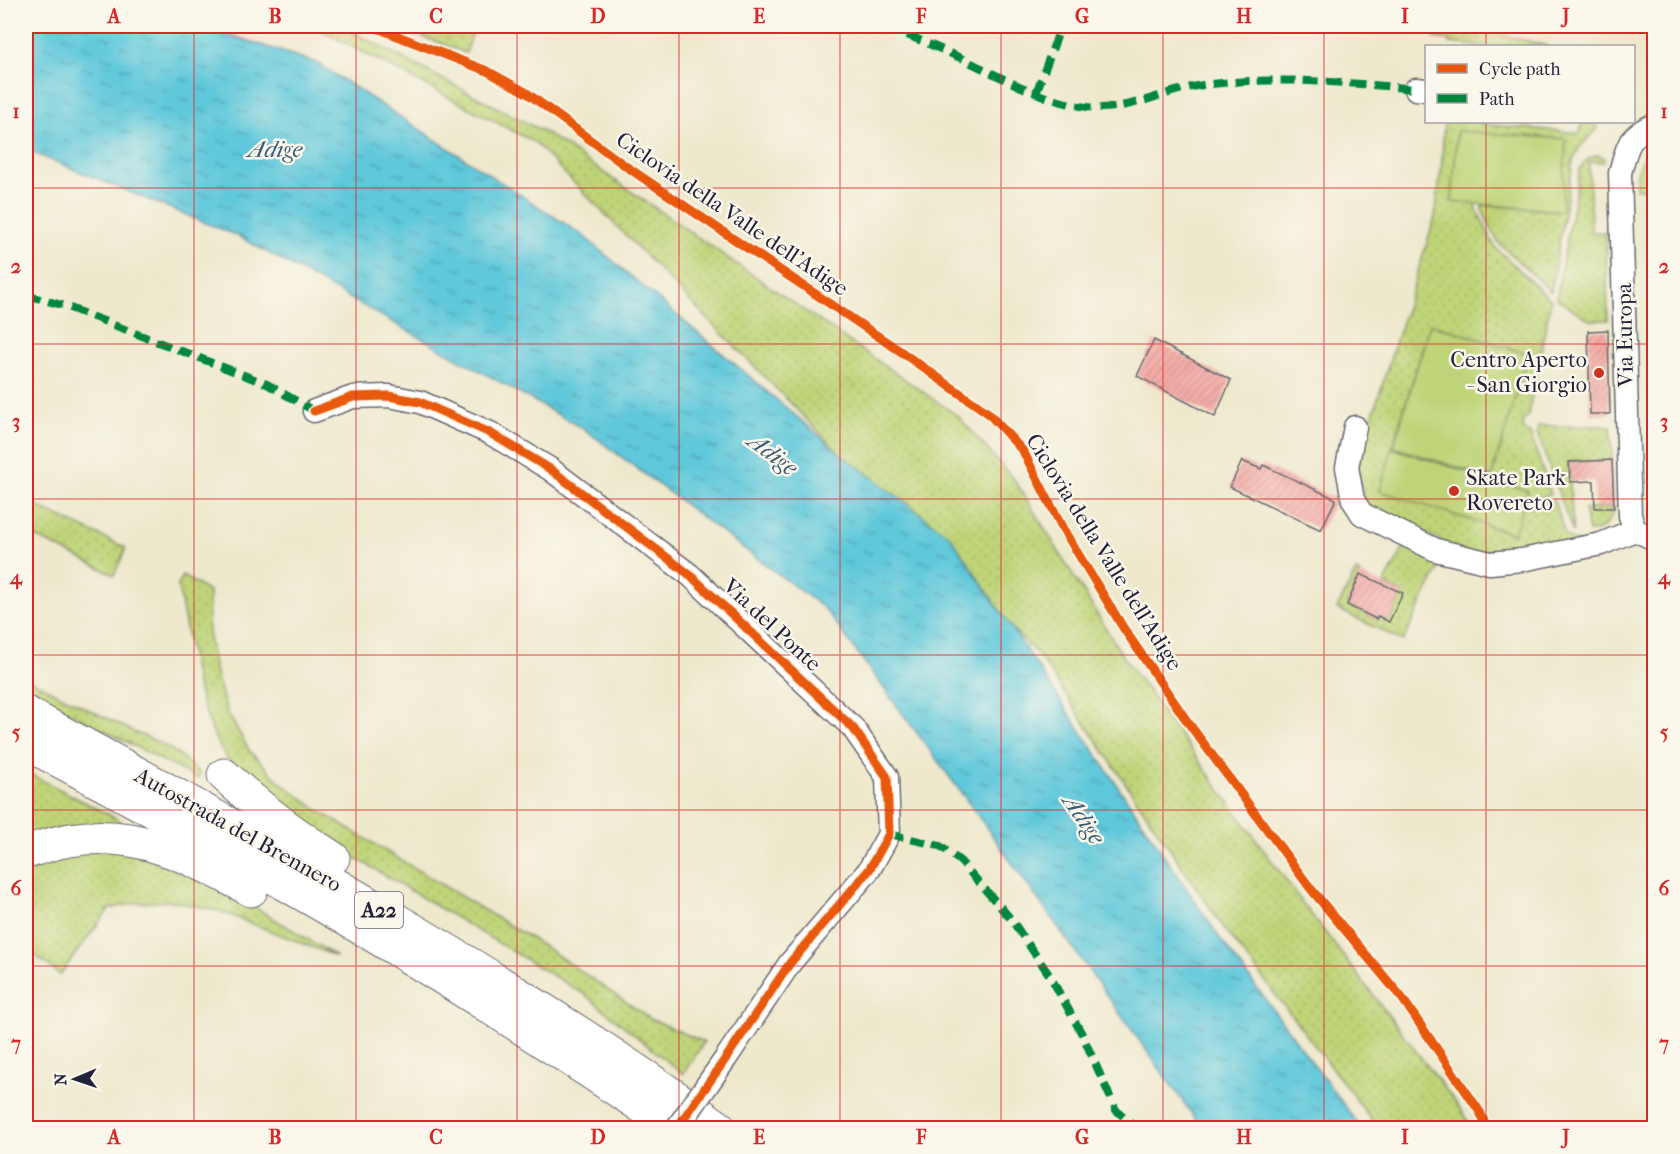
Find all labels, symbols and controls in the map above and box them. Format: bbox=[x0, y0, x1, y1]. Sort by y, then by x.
text: A bbox=[106, 5, 122, 28]
text: B bbox=[268, 5, 282, 28]
text: C bbox=[429, 5, 443, 28]
text: D bbox=[590, 5, 606, 28]
text: E bbox=[753, 5, 765, 28]
text: F bbox=[915, 5, 927, 28]
text: G bbox=[1075, 5, 1089, 28]
text: H bbox=[1236, 5, 1252, 28]
text: I bbox=[1401, 5, 1409, 28]
text: J bbox=[1560, 5, 1570, 28]
legend bbox=[1425, 45, 1635, 123]
text: Cycle path bbox=[1479, 59, 1560, 80]
text: Path bbox=[1479, 89, 1515, 110]
text: 1 bbox=[12, 100, 20, 123]
text: 1 bbox=[1660, 100, 1668, 123]
street label: Ciclovia della Valle dell'Adige bbox=[611, 127, 853, 302]
water label: Adige bbox=[245, 135, 303, 163]
text: 2 bbox=[11, 255, 21, 278]
text: 2 bbox=[1659, 255, 1669, 278]
street label: Via Europa bbox=[1611, 282, 1639, 388]
place label: Centro Aperto - San Giorgio bbox=[1450, 347, 1587, 398]
marker: Centro Aperto - San Giorgio bbox=[1592, 366, 1606, 380]
text: 3 bbox=[12, 410, 20, 433]
text: 3 bbox=[1660, 410, 1668, 433]
water label: Adige bbox=[741, 425, 804, 482]
street label: Ciclovia della Valle dell'Adige bbox=[1020, 429, 1188, 675]
place label: Skate Park Rovereto bbox=[1466, 465, 1567, 516]
marker: Skate Park Rovereto bbox=[1447, 484, 1461, 498]
text: 4 bbox=[9, 566, 23, 590]
text: 4 bbox=[1657, 566, 1671, 590]
street label: Via del Ponte bbox=[717, 572, 826, 677]
text: 5 bbox=[12, 721, 21, 744]
text: 5 bbox=[1660, 721, 1669, 744]
street label: Autostrada del Brennero bbox=[129, 762, 346, 898]
water label: Adige bbox=[1056, 786, 1112, 850]
text: 6 bbox=[11, 877, 23, 900]
text: 6 bbox=[1659, 877, 1671, 900]
road number: A22 bbox=[355, 892, 403, 928]
text: 7 bbox=[10, 1032, 21, 1055]
text: 7 bbox=[1658, 1032, 1669, 1055]
north arrow bbox=[45, 1049, 105, 1109]
text: N bbox=[51, 1072, 70, 1086]
text: A bbox=[106, 1126, 122, 1149]
text: B bbox=[268, 1126, 282, 1149]
text: C bbox=[429, 1126, 443, 1149]
text: D bbox=[590, 1126, 606, 1149]
text: E bbox=[753, 1126, 765, 1149]
text: F bbox=[915, 1126, 927, 1149]
text: G bbox=[1075, 1126, 1089, 1149]
text: H bbox=[1236, 1126, 1252, 1149]
text: I bbox=[1401, 1126, 1409, 1149]
text: J bbox=[1560, 1126, 1570, 1149]

